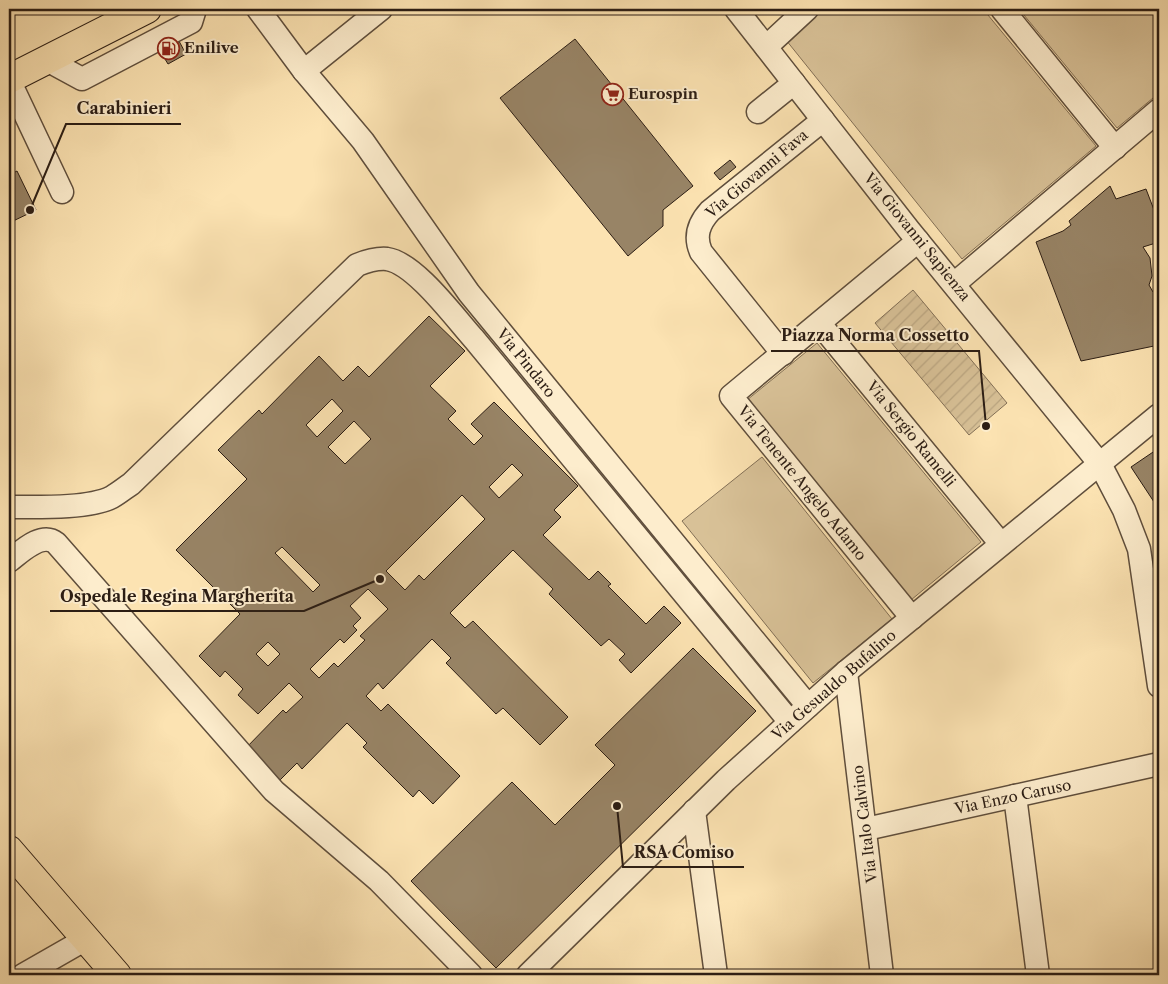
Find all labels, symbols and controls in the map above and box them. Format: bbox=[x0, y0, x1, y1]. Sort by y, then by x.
fuel station icon: Enilive bbox=[156, 36, 180, 60]
place label: Enilive bbox=[184, 38, 239, 57]
supermarket icon: Eurospin bbox=[600, 82, 624, 106]
place label: Eurospin bbox=[628, 84, 699, 103]
callout: Carabinieri bbox=[66, 93, 181, 124]
text: Carabinieri bbox=[77, 98, 172, 118]
street label: Via Giovanni Fava bbox=[701, 125, 812, 223]
street label: Via Giovanni Sapienza bbox=[859, 168, 975, 305]
callout: Piazza Norma Cossetto bbox=[771, 320, 979, 351]
street label: Via Pindaro bbox=[492, 324, 560, 401]
text: Piazza Norma Cossetto bbox=[781, 325, 969, 345]
street label: Via Sergio Ramelli bbox=[862, 376, 960, 491]
street label: Via Tenente Angelo Adamo bbox=[733, 401, 871, 564]
callout: Ospedale Regina Margherita bbox=[50, 580, 304, 611]
text: Ospedale Regina Margherita bbox=[60, 586, 295, 606]
street label: Via Gesualdo Bufalino bbox=[767, 625, 900, 744]
street label: Via Italo Calvino bbox=[848, 764, 881, 885]
street label: Via Enzo Caruso bbox=[952, 775, 1073, 818]
callout: RSA Comiso bbox=[623, 836, 744, 867]
text: RSA Comiso bbox=[634, 842, 734, 862]

